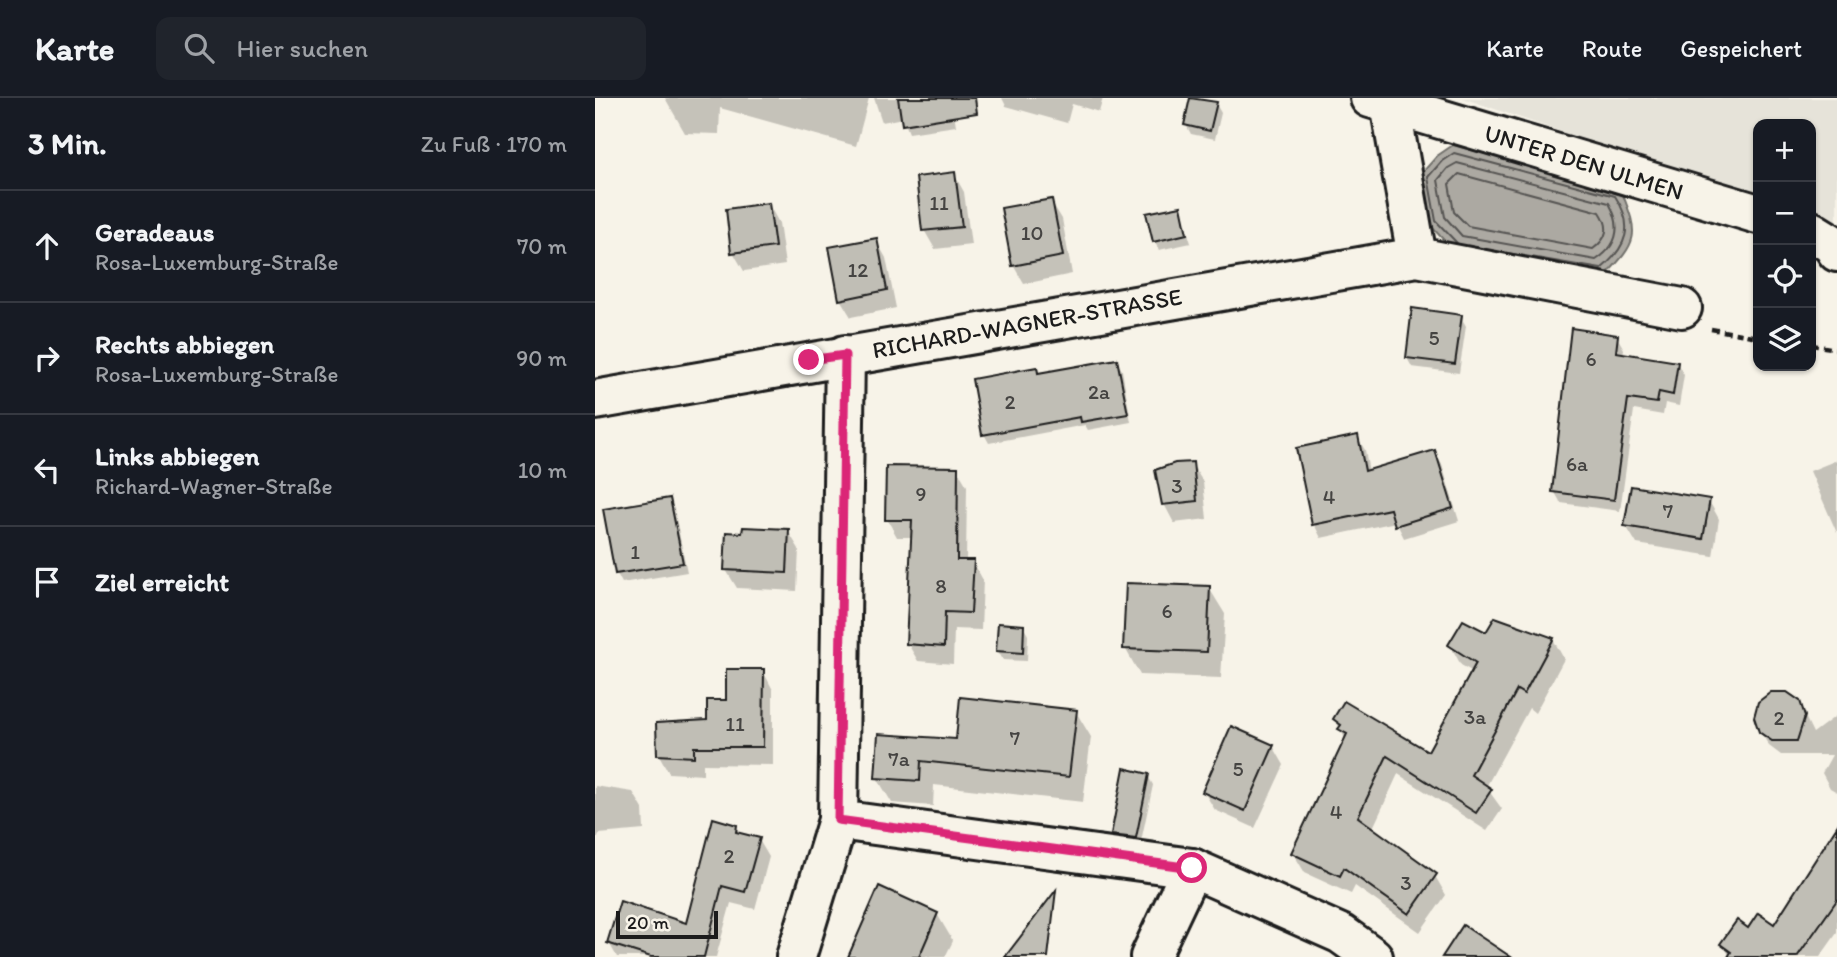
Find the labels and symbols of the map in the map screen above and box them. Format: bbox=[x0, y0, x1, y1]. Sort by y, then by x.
street label: UNTER DEN ULMEN bbox=[1481, 118, 1687, 206]
house number: 11 bbox=[929, 190, 949, 215]
house number: 10 bbox=[1021, 220, 1043, 245]
house number: 12 bbox=[848, 257, 868, 282]
street label: RICHARD-WAGNER-STRASSE bbox=[870, 281, 1184, 365]
house number: 5 bbox=[1428, 325, 1440, 350]
route end bbox=[793, 344, 824, 375]
house number: 6 bbox=[1585, 346, 1597, 371]
house number: 2a bbox=[1088, 379, 1110, 404]
house number: 2 bbox=[1004, 389, 1016, 414]
house number: 6a bbox=[1566, 451, 1588, 476]
house number: 3 bbox=[1171, 473, 1183, 498]
house number: 9 bbox=[916, 481, 926, 506]
house number: 4 bbox=[1323, 484, 1336, 509]
house number: 7 bbox=[1663, 498, 1673, 523]
house number: 1 bbox=[630, 539, 640, 564]
house number: 8 bbox=[935, 573, 947, 598]
house number: 6 bbox=[1161, 598, 1173, 623]
house number: 3a bbox=[1464, 704, 1486, 729]
house number: 2 bbox=[1773, 705, 1785, 730]
house number: 11 bbox=[725, 711, 745, 736]
house number: 7 bbox=[1010, 725, 1020, 750]
house number: 7a bbox=[888, 746, 910, 771]
house number: 5 bbox=[1232, 756, 1244, 781]
house number: 4 bbox=[1330, 799, 1343, 824]
house number: 2 bbox=[723, 843, 735, 868]
route start bbox=[1176, 852, 1207, 883]
house number: 3 bbox=[1400, 870, 1412, 895]
scale bar bbox=[616, 908, 717, 940]

